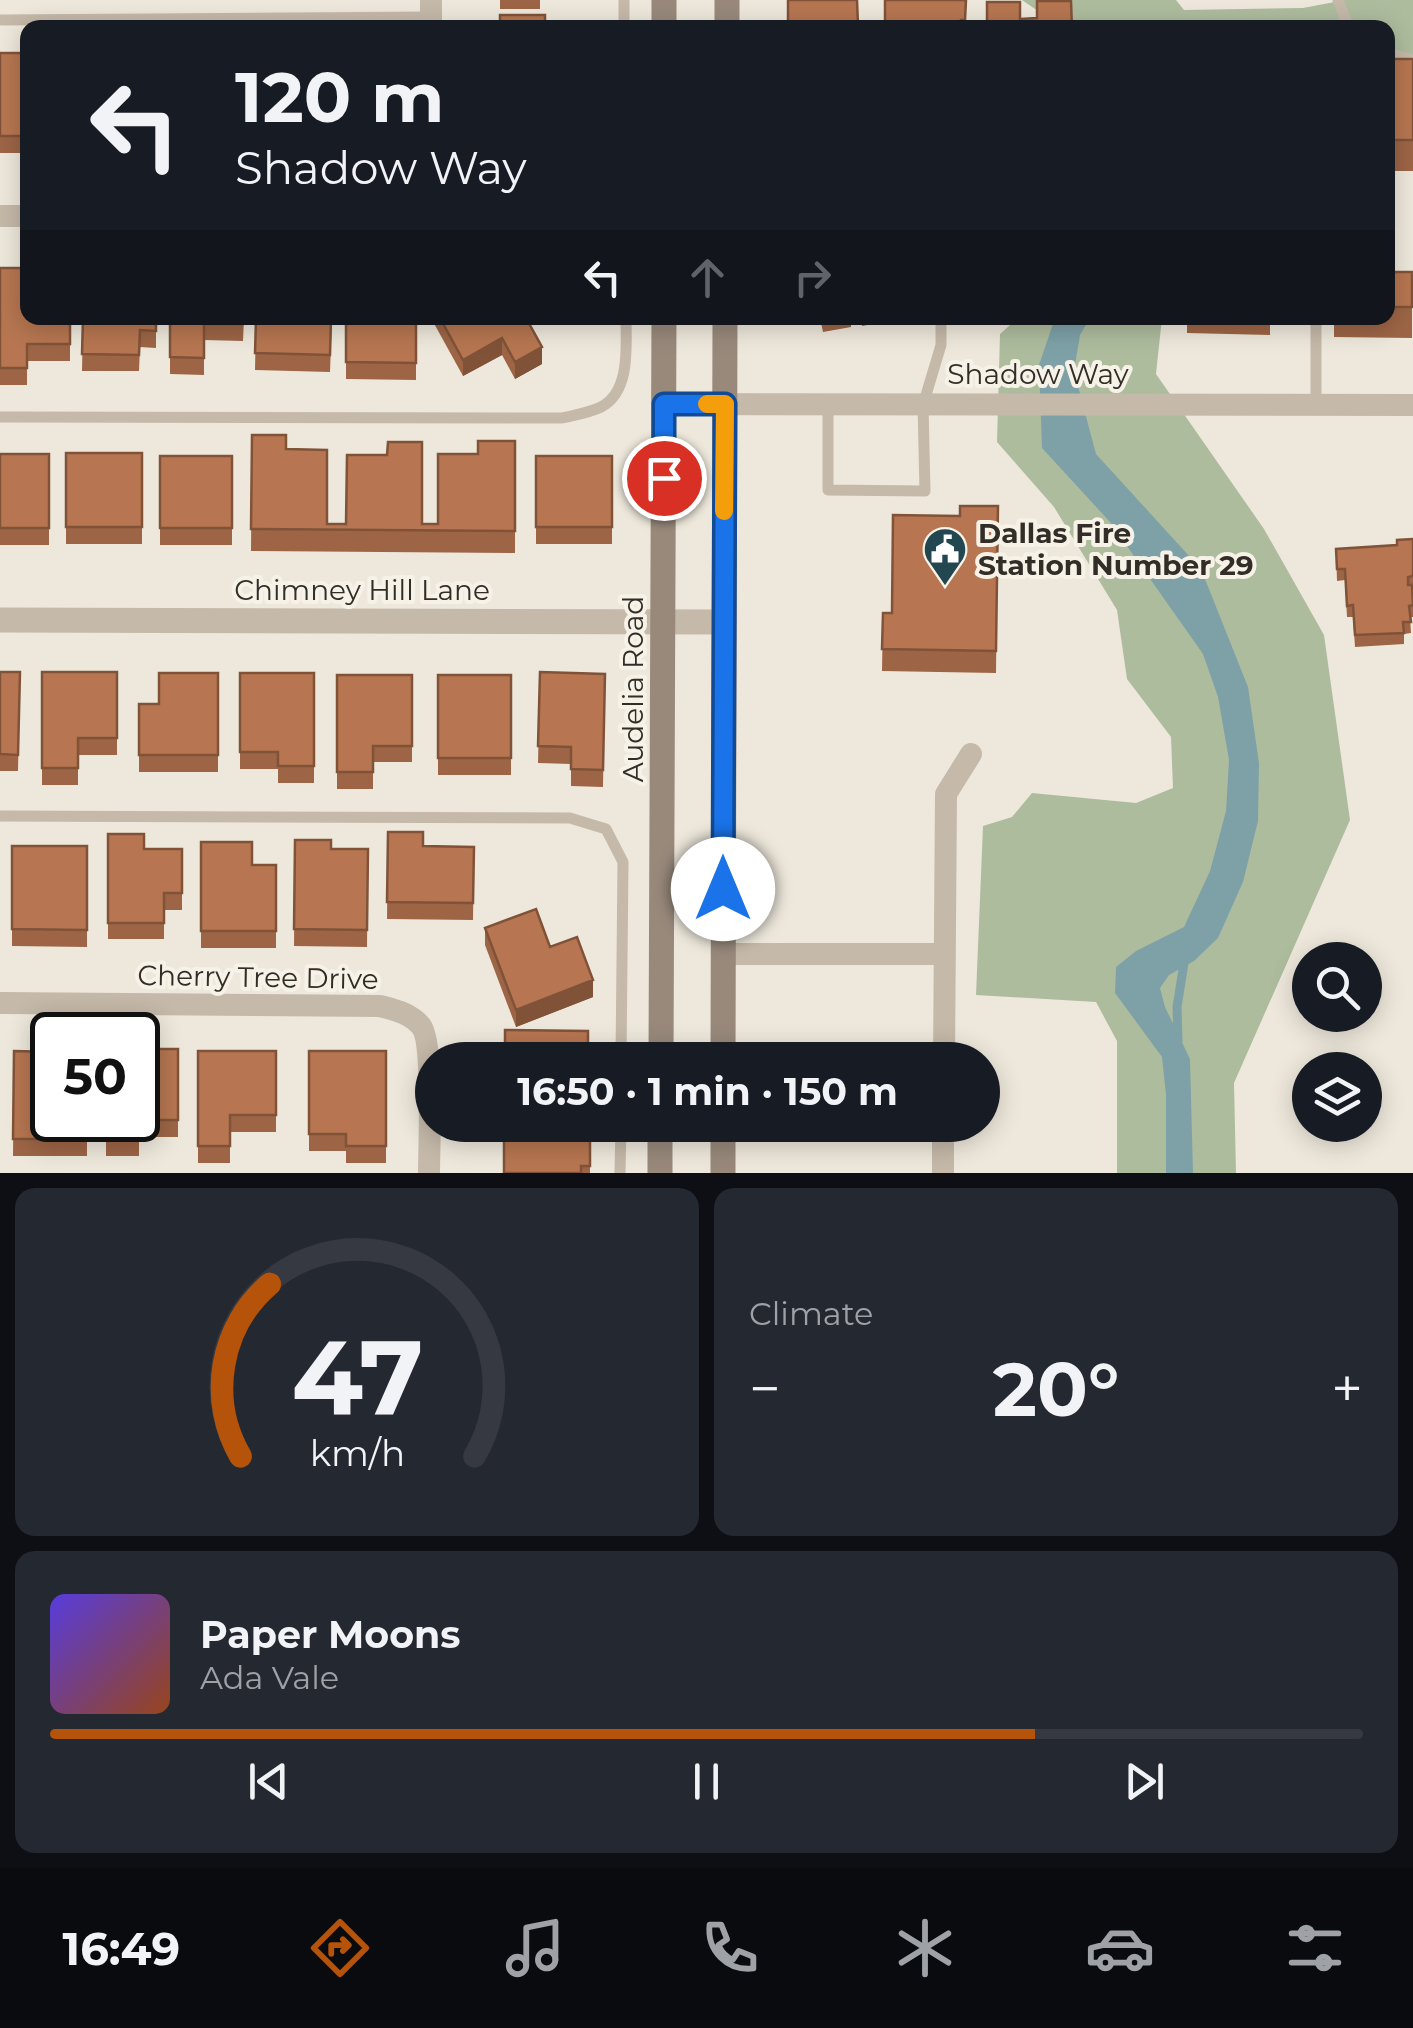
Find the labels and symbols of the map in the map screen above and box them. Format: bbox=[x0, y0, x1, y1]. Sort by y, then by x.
street label: Shadow Way bbox=[947, 357, 1130, 391]
pin bbox=[622, 436, 707, 521]
place label: Dallas Fire Station Number 29 bbox=[978, 516, 1254, 582]
public building icon: Dallas Fire Station Number 29 bbox=[922, 526, 968, 587]
street label: Chimney Hill Lane bbox=[234, 573, 490, 607]
street label: Audelia Road bbox=[616, 596, 650, 782]
position arrow bbox=[671, 837, 775, 941]
street label: Cherry Tree Drive bbox=[137, 958, 379, 996]
speed limit sign: 50 bbox=[30, 1012, 160, 1142]

